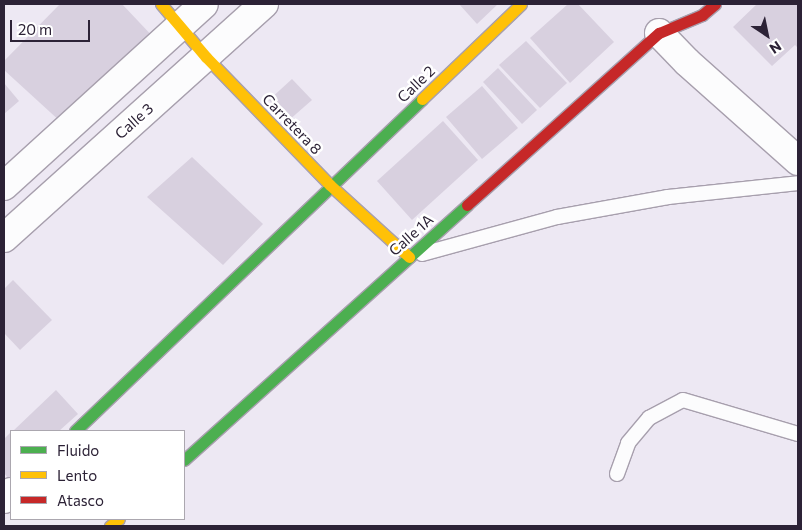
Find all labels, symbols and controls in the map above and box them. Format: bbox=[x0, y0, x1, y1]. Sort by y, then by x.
scale bar bbox=[12, 10, 92, 42]
north arrow bbox=[742, 10, 792, 60]
text: 20 m bbox=[18, 20, 52, 38]
text: N bbox=[767, 38, 785, 58]
street label: Calle 2 bbox=[394, 62, 438, 106]
street label: Carretera 8 bbox=[259, 90, 325, 158]
street label: Calle 3 bbox=[111, 99, 157, 143]
street label: Calle 1A bbox=[385, 210, 437, 260]
legend bbox=[10, 430, 185, 520]
text: Fluido bbox=[57, 441, 99, 459]
text: Lento bbox=[57, 466, 97, 484]
text: Atasco bbox=[57, 491, 104, 509]

